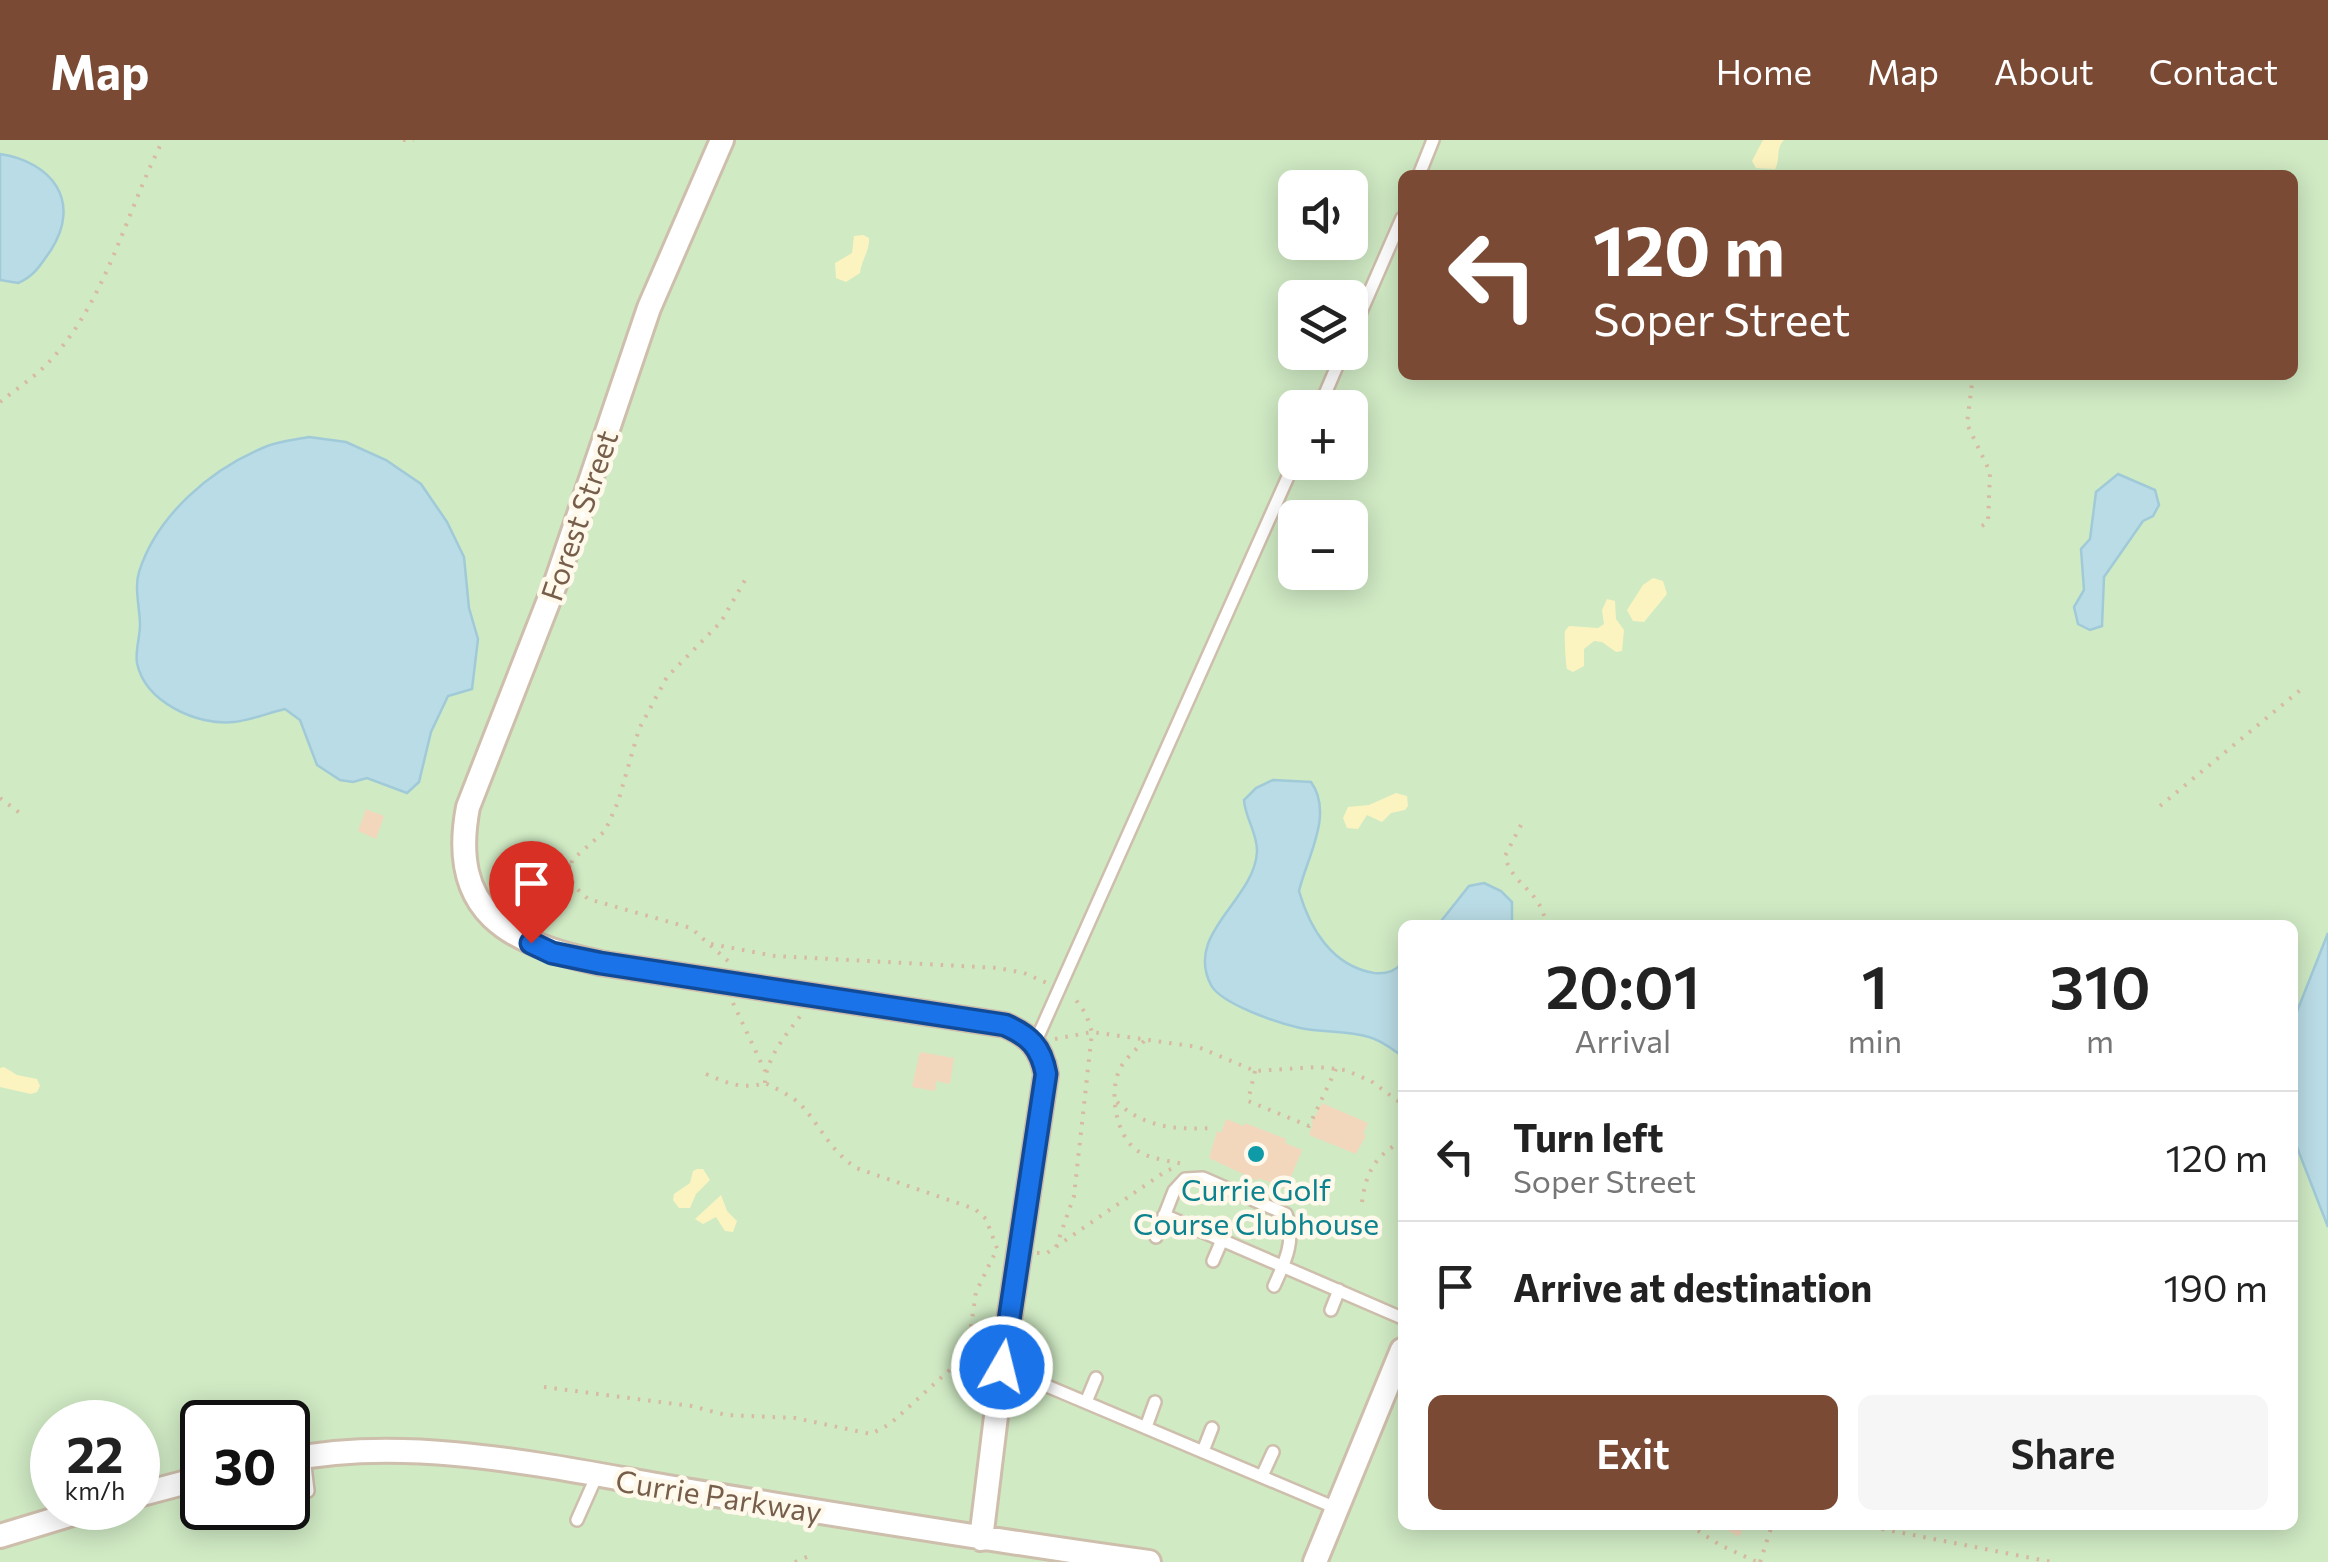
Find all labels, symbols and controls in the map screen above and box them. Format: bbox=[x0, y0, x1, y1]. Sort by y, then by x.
text: Map bbox=[50, 41, 149, 100]
text: Home bbox=[1716, 49, 1812, 92]
text: Map bbox=[1867, 49, 1939, 92]
text: About bbox=[1994, 49, 2094, 92]
text: Contact bbox=[2149, 49, 2278, 92]
map controls bbox=[1278, 170, 1368, 590]
button: sound bbox=[1278, 170, 1368, 260]
text: 120 m bbox=[1593, 205, 1785, 290]
icon: left bbox=[1428, 210, 1558, 340]
button: layers bbox=[1278, 280, 1368, 370]
text: Soper Street bbox=[1593, 290, 1850, 345]
button: + bbox=[1278, 390, 1368, 480]
street label: Forest Street bbox=[532, 425, 624, 605]
button: − bbox=[1278, 500, 1368, 590]
pin bbox=[489, 841, 574, 944]
icon: arrive bbox=[504, 856, 559, 911]
text: 20:01 bbox=[1545, 948, 1700, 1021]
text: 1 bbox=[1862, 948, 1888, 1021]
text: 310 bbox=[2050, 948, 2151, 1021]
text: Arrival bbox=[1574, 1020, 1671, 1060]
text: min bbox=[1848, 1020, 1902, 1060]
text: m bbox=[2086, 1020, 2114, 1060]
text: Turn left bbox=[1513, 1113, 1664, 1160]
icon: left bbox=[1428, 1129, 1483, 1184]
text: 120 m bbox=[2166, 1133, 2268, 1180]
marker: Currie Golf Course Clubhouse bbox=[1245, 1143, 1267, 1165]
text: Soper Street bbox=[1513, 1160, 1696, 1200]
place label: Currie Golf Course Clubhouse bbox=[1133, 1170, 1379, 1241]
icon: arrive bbox=[1428, 1259, 1483, 1314]
text: Arrive at destination bbox=[1513, 1263, 1872, 1310]
text: 190 m bbox=[2163, 1263, 2268, 1310]
position arrow bbox=[950, 1315, 1054, 1419]
button: Exit bbox=[1428, 1395, 1838, 1510]
button: Share bbox=[1858, 1395, 2268, 1510]
speed limit sign: 30 bbox=[180, 1400, 310, 1530]
text: 22 bbox=[67, 1422, 123, 1483]
street label: Currie Parkway bbox=[613, 1460, 825, 1530]
text: km/h bbox=[65, 1475, 125, 1505]

